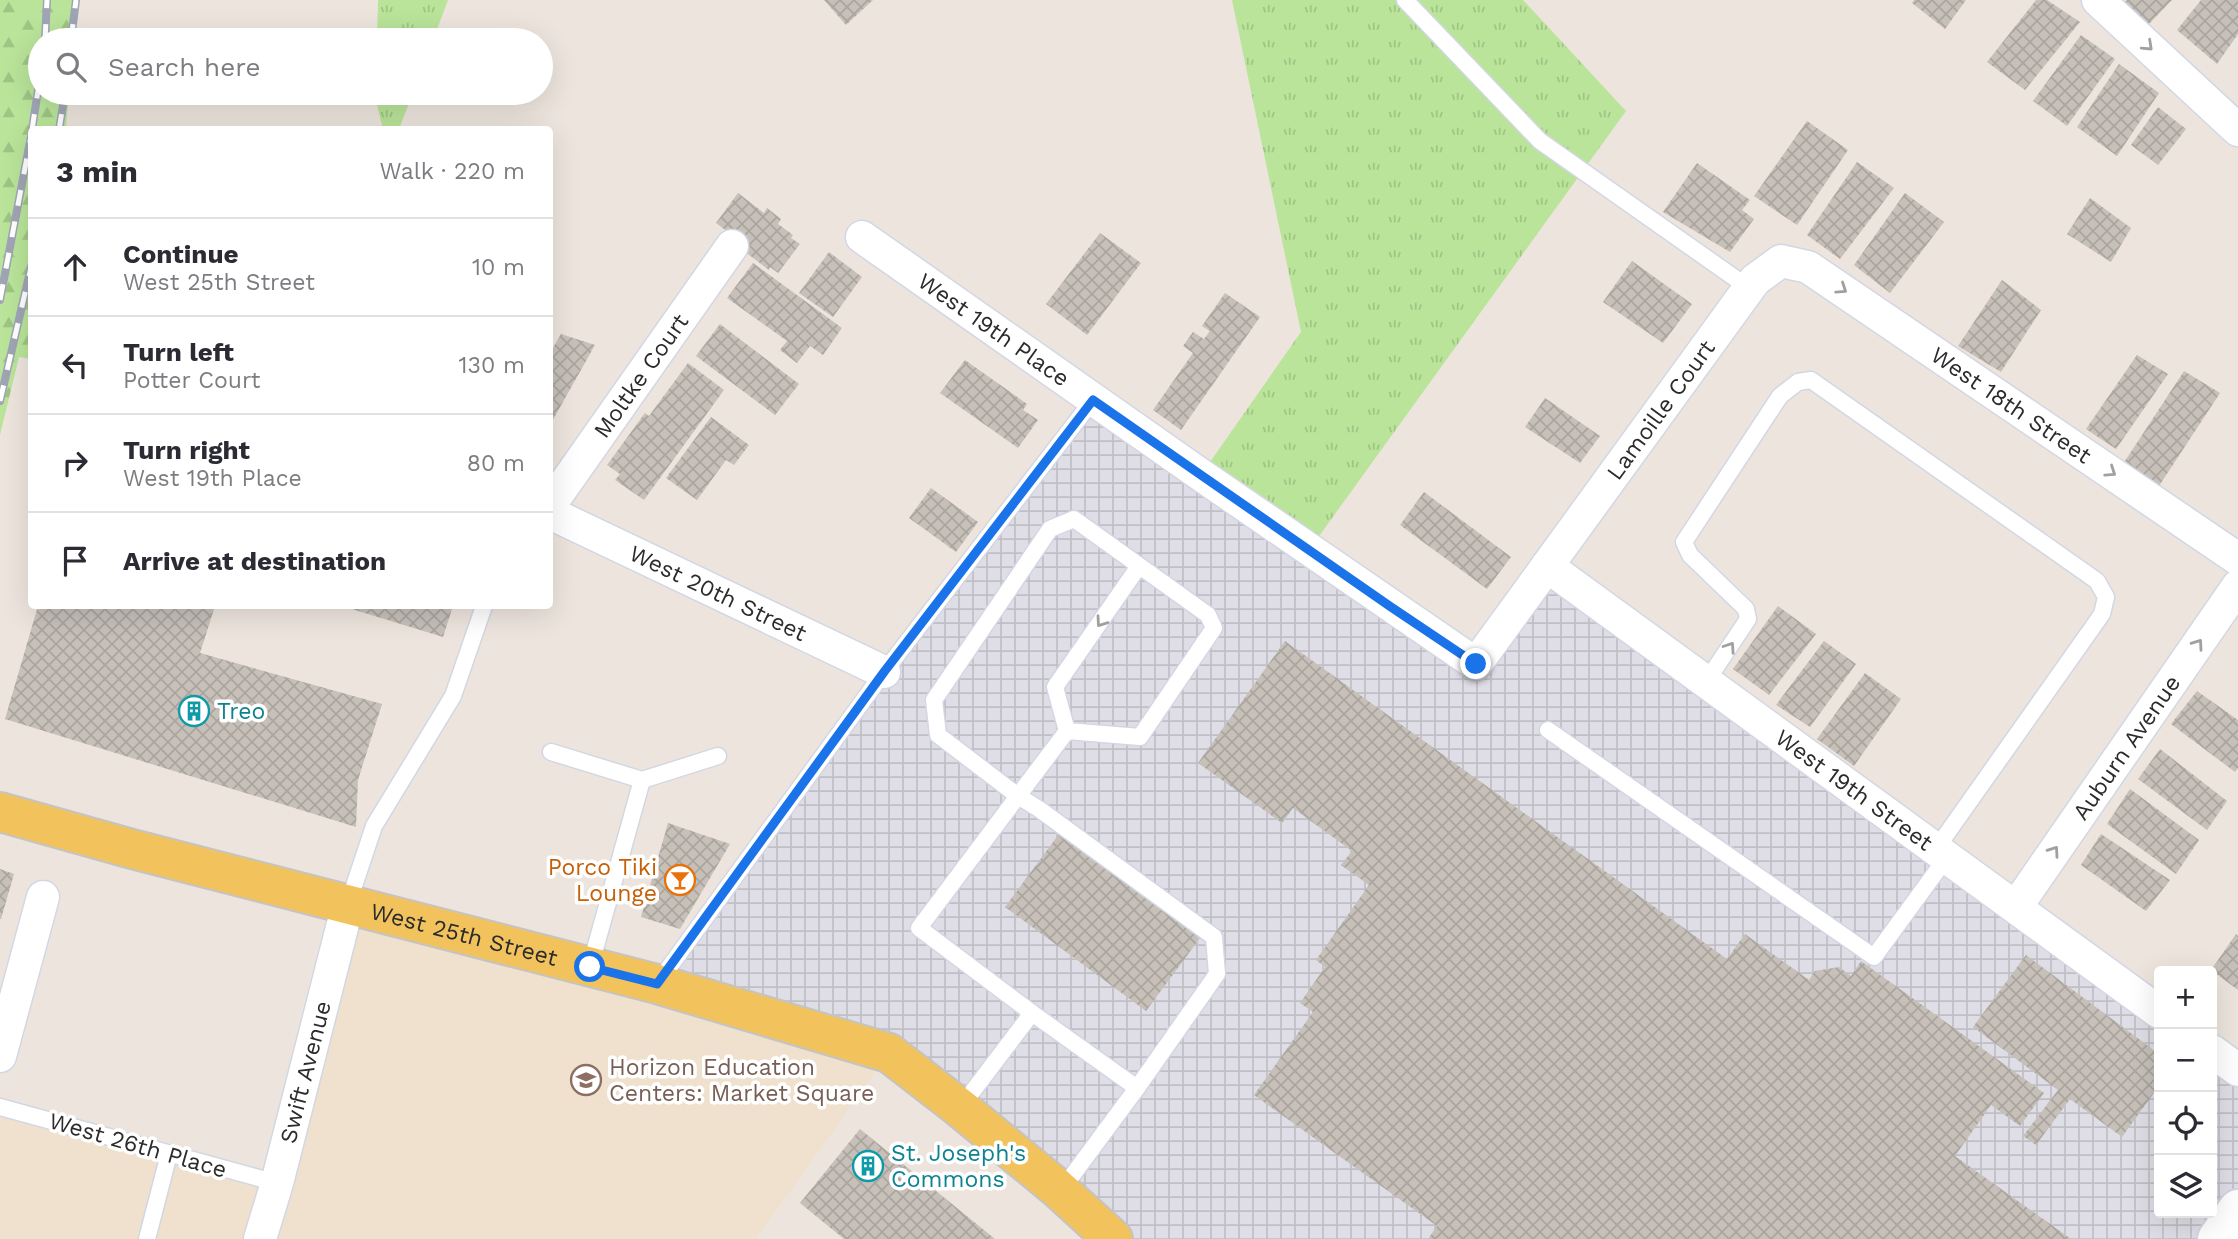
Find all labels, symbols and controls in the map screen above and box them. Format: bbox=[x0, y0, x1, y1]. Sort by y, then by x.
search box bbox=[28, 28, 553, 105]
one-way arrow bbox=[2140, 38, 2153, 51]
icon: search bbox=[52, 48, 90, 86]
text: Search here bbox=[108, 52, 260, 82]
text: 3 min bbox=[56, 154, 138, 189]
text: Walk · 220 m bbox=[379, 158, 525, 185]
text: Continue bbox=[123, 239, 239, 269]
icon: ahead bbox=[56, 248, 94, 286]
text: 10 m bbox=[472, 254, 525, 281]
street label: West 19th Place bbox=[912, 267, 1074, 392]
text: West 25th Street bbox=[123, 269, 315, 296]
one-way arrow bbox=[1834, 281, 1847, 294]
street label: Moltke Court bbox=[588, 308, 694, 443]
street label: Lamoille Court bbox=[1601, 335, 1721, 485]
text: Turn left bbox=[123, 337, 234, 367]
street label: West 18th Street bbox=[1926, 341, 2097, 470]
icon: left bbox=[56, 346, 94, 384]
text: 130 m bbox=[459, 352, 525, 379]
text: Potter Court bbox=[123, 367, 260, 394]
text: Turn right bbox=[123, 435, 250, 465]
icon: right bbox=[56, 444, 94, 482]
text: 80 m bbox=[467, 450, 525, 477]
one-way arrow bbox=[2103, 464, 2116, 476]
text: West 19th Place bbox=[123, 465, 302, 492]
street label: West 20th Street bbox=[625, 540, 811, 647]
icon: arrive bbox=[56, 542, 94, 580]
text: Arrive at destination bbox=[123, 546, 386, 576]
one-way arrow bbox=[1096, 614, 1109, 627]
one-way arrow bbox=[2190, 639, 2202, 652]
one-way arrow bbox=[1722, 641, 1735, 654]
route end bbox=[1460, 648, 1491, 679]
street label: Auburn Avenue bbox=[2067, 670, 2186, 825]
building icon: Treo bbox=[177, 694, 211, 728]
place label: Treo bbox=[217, 698, 265, 725]
street label: West 19th Street bbox=[1770, 724, 1938, 857]
one-way arrow bbox=[2046, 846, 2058, 859]
place label: Porco Tiki Lounge bbox=[548, 854, 657, 907]
bar icon: Porco Tiki Lounge bbox=[663, 863, 697, 897]
street label: West 25th Street bbox=[368, 898, 561, 972]
route start bbox=[574, 951, 605, 982]
map controls bbox=[2154, 966, 2217, 1218]
button: + bbox=[2154, 966, 2217, 1029]
street label: Swift Avenue bbox=[275, 998, 337, 1146]
button: − bbox=[2154, 1029, 2217, 1092]
place label: Horizon Education Centers: Market Square bbox=[609, 1054, 874, 1107]
school or university icon: Horizon Education Centers: Market Square bbox=[569, 1063, 603, 1097]
button: locate bbox=[2154, 1092, 2217, 1155]
street label: West 26th Place bbox=[46, 1107, 230, 1184]
place label: St. Joseph's Commons bbox=[891, 1140, 1026, 1193]
building icon: St. Joseph's Commons bbox=[851, 1149, 885, 1183]
button: layers bbox=[2154, 1155, 2217, 1218]

